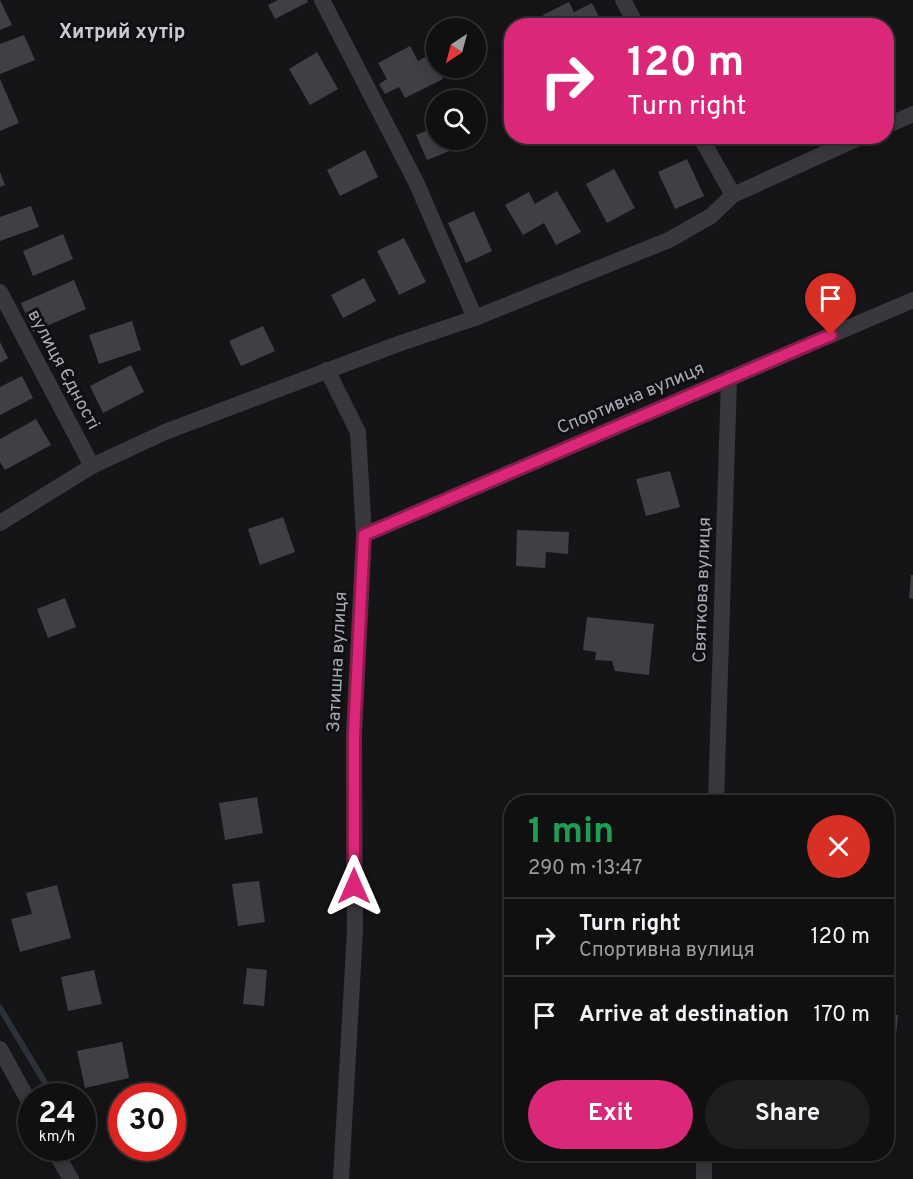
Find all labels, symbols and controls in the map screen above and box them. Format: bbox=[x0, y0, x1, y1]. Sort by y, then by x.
north arrow bbox=[426, 18, 486, 78]
map controls bbox=[426, 18, 486, 150]
district label: Хитрий хутір bbox=[59, 20, 185, 46]
text: 120 m bbox=[627, 38, 744, 91]
icon: right bbox=[528, 42, 606, 120]
button: search bbox=[426, 90, 486, 150]
text: Turn right bbox=[627, 90, 746, 124]
pin bbox=[805, 273, 856, 335]
icon: arrive bbox=[814, 282, 847, 315]
street label: вулиця Єдності bbox=[22, 306, 104, 434]
street label: Спортивна вулиця bbox=[554, 358, 708, 440]
street label: Святкова вулиця bbox=[689, 517, 717, 663]
street label: Затишна вулиця bbox=[323, 591, 353, 733]
text: 1 min bbox=[528, 810, 614, 856]
button: close bbox=[807, 815, 870, 878]
position arrow bbox=[322, 854, 386, 918]
text: 290 m · 13:47 bbox=[528, 856, 643, 882]
text: Turn right bbox=[579, 911, 681, 938]
icon: right bbox=[528, 921, 561, 954]
text: 120 m bbox=[810, 924, 870, 951]
text: Спортивна вулиця bbox=[579, 938, 755, 964]
icon: arrive bbox=[528, 999, 561, 1032]
text: Arrive at destination bbox=[579, 1002, 789, 1029]
text: 170 m bbox=[813, 1002, 870, 1029]
button: Exit bbox=[528, 1080, 693, 1149]
button: Share bbox=[705, 1080, 870, 1149]
speed limit sign: 30 bbox=[108, 1083, 186, 1161]
text: 24 bbox=[38, 1096, 76, 1133]
text: km/h bbox=[39, 1128, 75, 1147]

